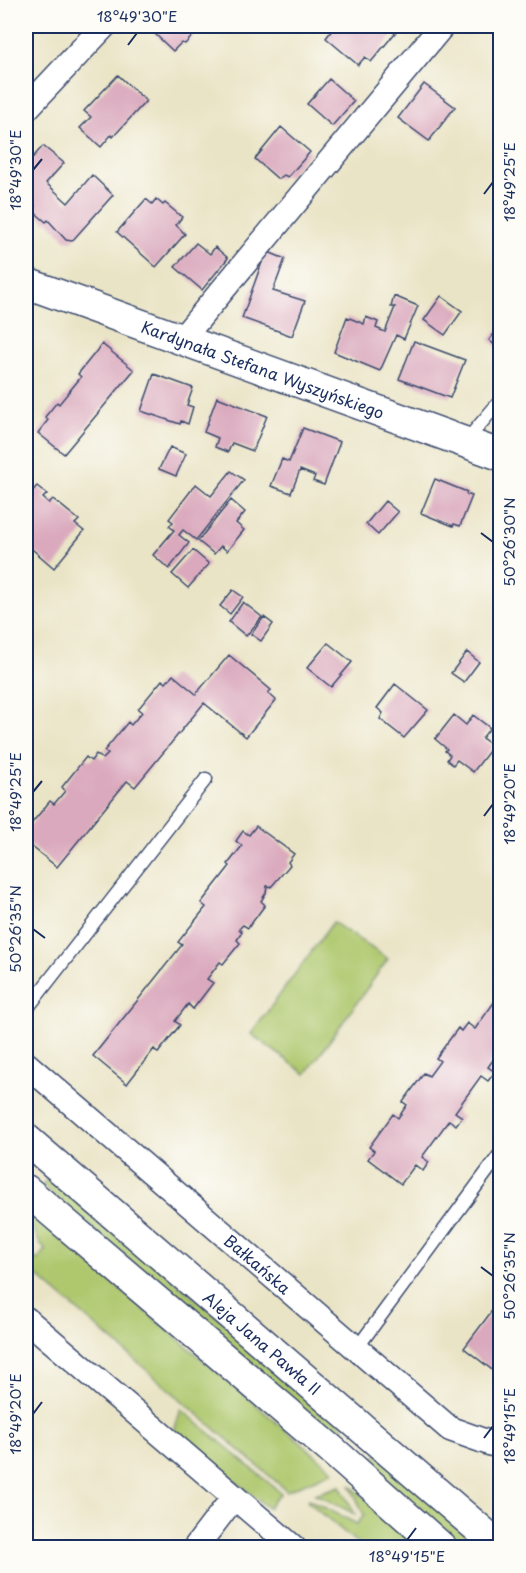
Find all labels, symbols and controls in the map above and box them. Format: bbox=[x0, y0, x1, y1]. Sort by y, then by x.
text: 18°49'30"E bbox=[97, 4, 177, 27]
text: 18°49'30"E bbox=[3, 130, 26, 210]
text: 18°49'25"E bbox=[497, 142, 520, 222]
street label: Kardynała Stefana Wyszyńskiego bbox=[138, 314, 388, 424]
text: 50°26'30"N bbox=[497, 497, 520, 587]
text: 18°49'25"E bbox=[3, 752, 26, 832]
text: 18°49'20"E bbox=[497, 763, 520, 845]
text: 50°26'35"N bbox=[3, 885, 26, 973]
street label: Bałkańska bbox=[219, 1228, 297, 1299]
text: 50°26'35"N bbox=[497, 1232, 520, 1320]
street label: Aleja Jana Pawła II bbox=[198, 1285, 327, 1400]
text: 18°49'20"E bbox=[3, 1373, 26, 1455]
text: 18°49'15"E bbox=[497, 1388, 520, 1464]
text: 18°49'15"E bbox=[369, 1544, 445, 1567]

